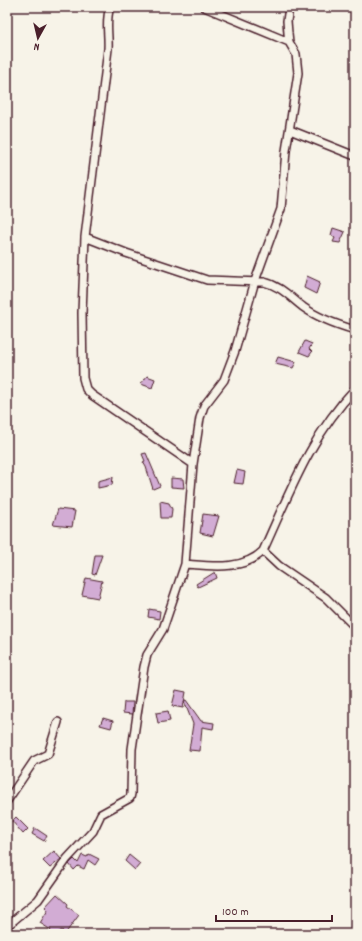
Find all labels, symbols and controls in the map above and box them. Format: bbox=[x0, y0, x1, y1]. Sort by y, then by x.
north arrow bbox=[18, 18, 58, 58]
text: N bbox=[33, 38, 41, 54]
scale bar bbox=[216, 897, 332, 923]
text: 100 m bbox=[222, 904, 249, 921]

